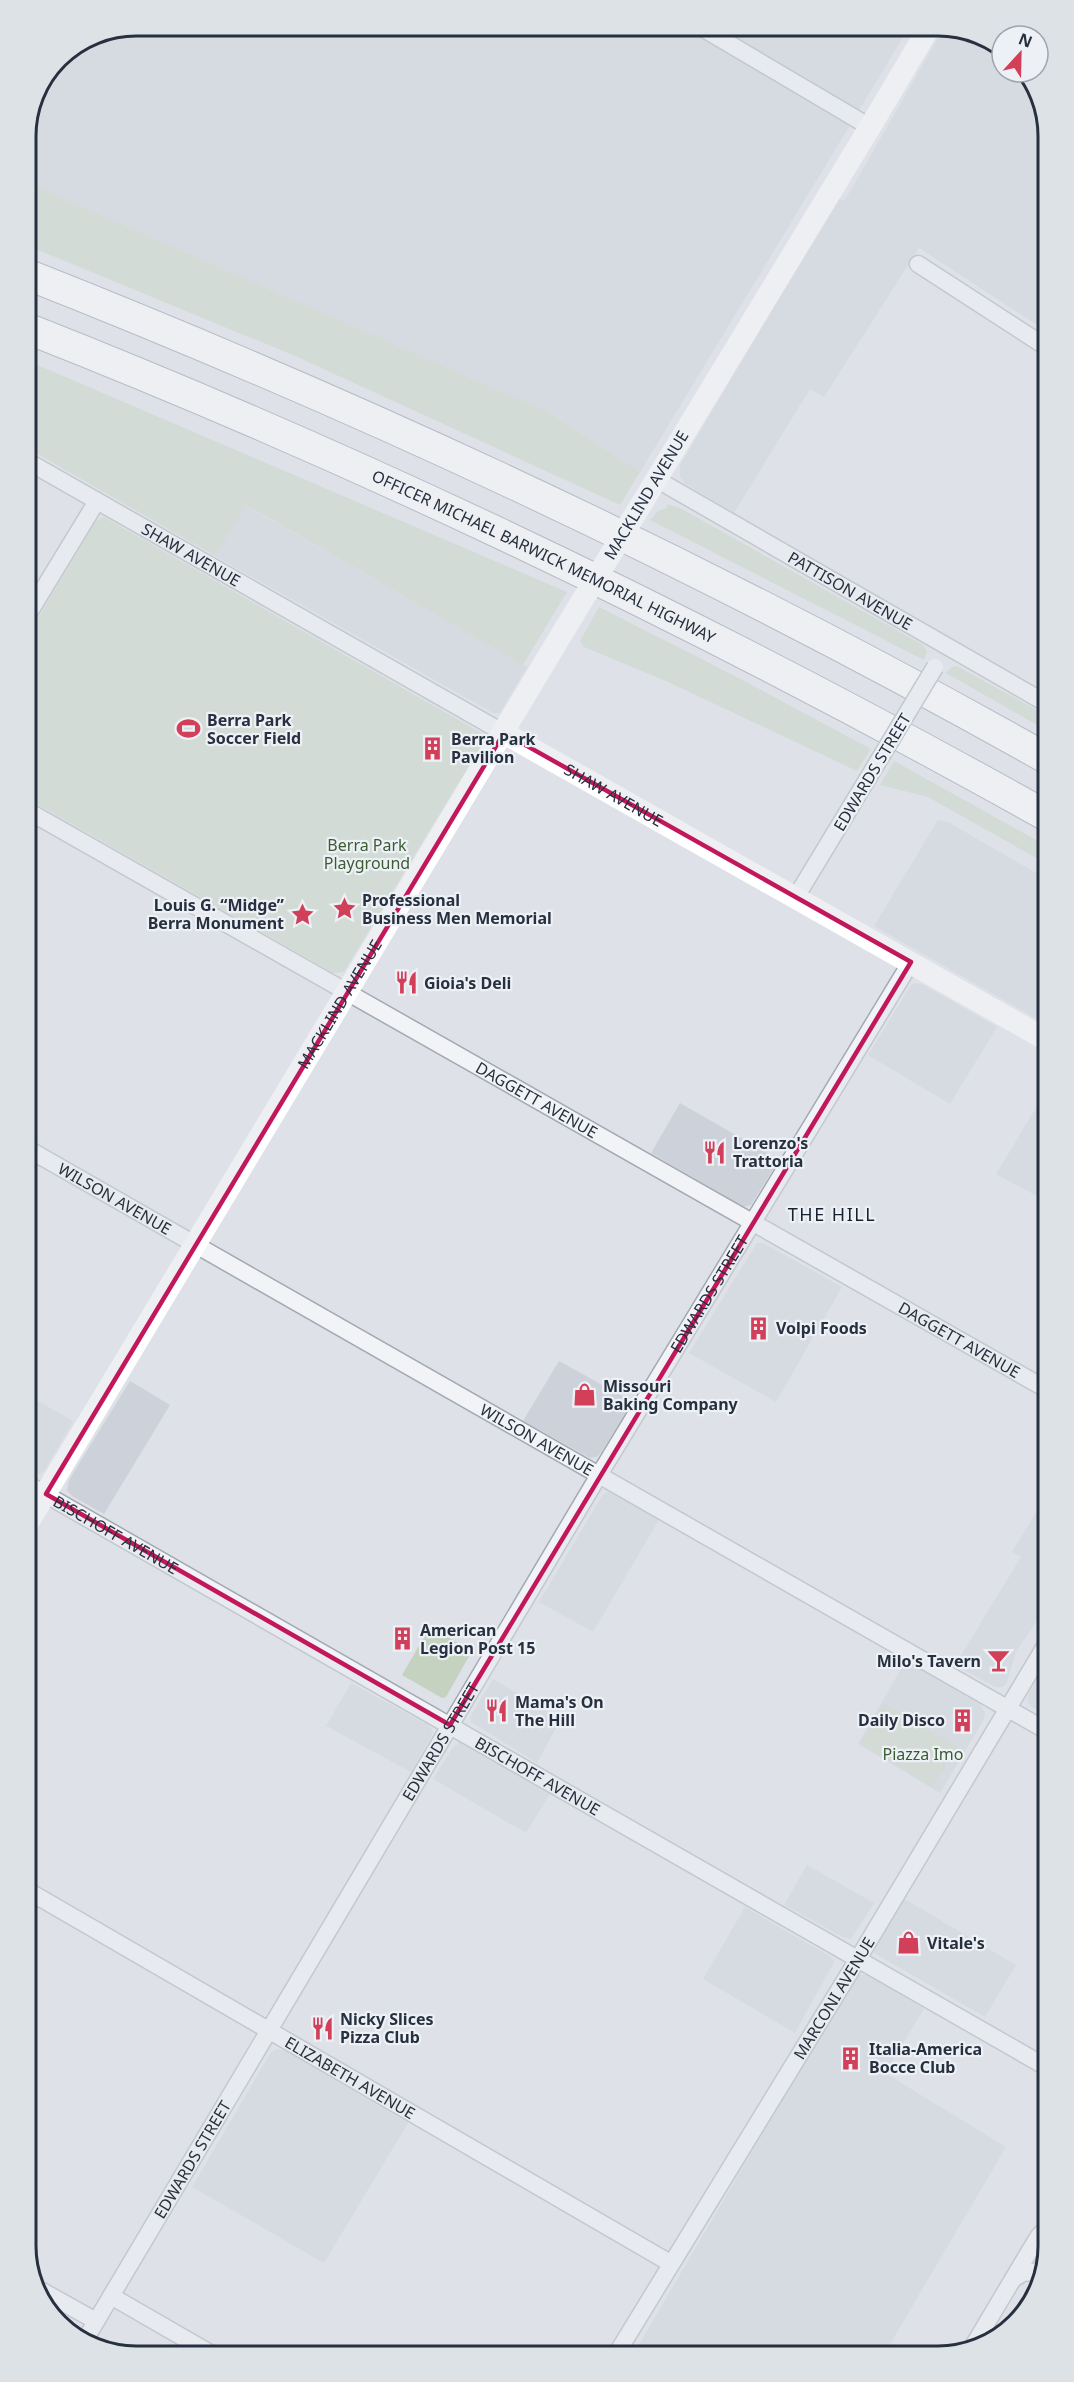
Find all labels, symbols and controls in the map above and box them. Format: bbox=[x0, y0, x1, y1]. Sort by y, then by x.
north arrow bbox=[990, 24, 1050, 84]
text: N bbox=[1015, 27, 1036, 53]
street label: MACKLIND AVENUE bbox=[599, 426, 693, 564]
street label: OFFICER MICHAEL BARWICK MEMORIAL HIGHWAY bbox=[368, 465, 720, 649]
street label: SHAW AVENUE bbox=[138, 518, 244, 591]
street label: PATTISON AVENUE bbox=[784, 546, 916, 635]
place label: Berra Park Soccer Field bbox=[207, 709, 301, 749]
street label: EDWARDS STREET bbox=[828, 709, 916, 835]
sports icon: Berra Park Soccer Field bbox=[176, 716, 202, 742]
place label: Berra Park Pavilion bbox=[451, 728, 536, 768]
building icon: Berra Park Pavilion bbox=[420, 735, 446, 761]
street label: SHAW AVENUE bbox=[560, 758, 667, 832]
park label: Berra Park Playground bbox=[324, 834, 410, 874]
place label: Professional Business Men Memorial bbox=[362, 889, 552, 929]
place label: Louis G. “Midge” Berra Monument bbox=[148, 894, 284, 934]
place icon: Professional Business Men Memorial bbox=[331, 896, 357, 922]
place icon: Louis G. “Midge” Berra Monument bbox=[289, 901, 315, 927]
street label: MACKLIND AVENUE bbox=[292, 935, 387, 1073]
restaurant icon: Gioia's Deli bbox=[393, 970, 419, 996]
place label: Gioia's Deli bbox=[424, 972, 511, 994]
street label: DAGGETT AVENUE bbox=[472, 1057, 602, 1143]
place label: Lorenzo's Trattoria bbox=[733, 1132, 808, 1172]
restaurant icon: Lorenzo's Trattoria bbox=[702, 1139, 728, 1165]
street label: WILSON AVENUE bbox=[54, 1157, 176, 1240]
district label: THE HILL bbox=[788, 1202, 876, 1226]
street label: EDWARDS STREET bbox=[665, 1231, 753, 1357]
street label: DAGGETT AVENUE bbox=[894, 1296, 1024, 1383]
building icon: Volpi Foods bbox=[745, 1315, 771, 1341]
place label: Volpi Foods bbox=[776, 1317, 867, 1339]
place label: Missouri Baking Company bbox=[603, 1375, 739, 1415]
shop icon: Missouri Baking Company bbox=[572, 1382, 598, 1408]
street label: WILSON AVENUE bbox=[476, 1399, 598, 1481]
street label: BISCHOFF AVENUE bbox=[49, 1490, 182, 1579]
place label: American Legion Post 15 bbox=[420, 1619, 535, 1659]
building icon: American Legion Post 15 bbox=[389, 1626, 415, 1652]
bar icon: Milo's Tavern bbox=[986, 1648, 1012, 1674]
place label: Milo's Tavern bbox=[877, 1650, 981, 1672]
street label: EDWARDS STREET bbox=[397, 1678, 484, 1805]
place label: Mama's On The Hill bbox=[515, 1691, 604, 1731]
restaurant icon: Mama's On The Hill bbox=[484, 1698, 510, 1724]
building icon: Daily Disco bbox=[950, 1707, 976, 1733]
place label: Daily Disco bbox=[858, 1709, 945, 1731]
street label: BISCHOFF AVENUE bbox=[471, 1731, 604, 1821]
park label: Piazza Imo bbox=[882, 1743, 964, 1765]
shop icon: Vitale's bbox=[896, 1930, 922, 1956]
place label: Vitale's bbox=[927, 1932, 985, 1954]
street label: MARCONI AVENUE bbox=[788, 1933, 880, 2063]
place label: Nicky Slices Pizza Club bbox=[340, 2008, 433, 2048]
restaurant icon: Nicky Slices Pizza Club bbox=[309, 2015, 335, 2041]
street label: ELIZABETH AVENUE bbox=[281, 2031, 419, 2124]
place label: Italia-America Bocce Club bbox=[869, 2038, 982, 2078]
building icon: Italia-America Bocce Club bbox=[838, 2045, 864, 2071]
street label: EDWARDS STREET bbox=[149, 2096, 236, 2223]

